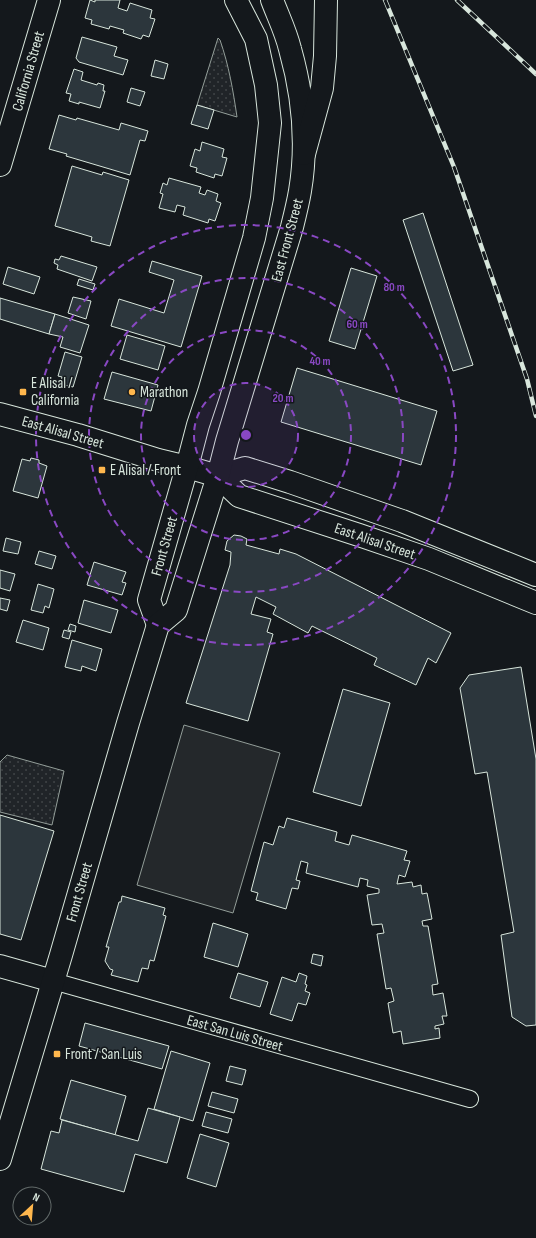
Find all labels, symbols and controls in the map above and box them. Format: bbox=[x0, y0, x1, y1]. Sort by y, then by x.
street label: California Street bbox=[8, 29, 49, 113]
street label: East Front Street bbox=[267, 196, 308, 284]
text: 80 m bbox=[383, 280, 405, 295]
text: 60 m bbox=[346, 317, 368, 332]
text: 40 m bbox=[309, 354, 331, 369]
place label: E Alisal / California bbox=[31, 374, 79, 410]
place label: Marathon bbox=[140, 383, 188, 402]
marker: E Alisal / California bbox=[18, 387, 28, 397]
marker: Marathon bbox=[127, 387, 137, 397]
text: 20 m bbox=[273, 391, 293, 406]
street label: East Alisal Street bbox=[20, 412, 107, 453]
centre of rings bbox=[239, 428, 253, 442]
place label: E Alisal / Front bbox=[110, 461, 182, 480]
marker: E Alisal / Front bbox=[97, 465, 107, 475]
street label: Front Street bbox=[147, 514, 182, 578]
street label: East Alisal Street bbox=[332, 519, 418, 564]
street label: Front Street bbox=[62, 860, 97, 924]
street label: East San Luis Street bbox=[185, 1011, 286, 1056]
place label: Front / San Luis bbox=[65, 1045, 142, 1064]
marker: Front / San Luis bbox=[52, 1049, 62, 1059]
north arrow bbox=[12, 1186, 52, 1226]
text: N bbox=[31, 1190, 42, 1205]

